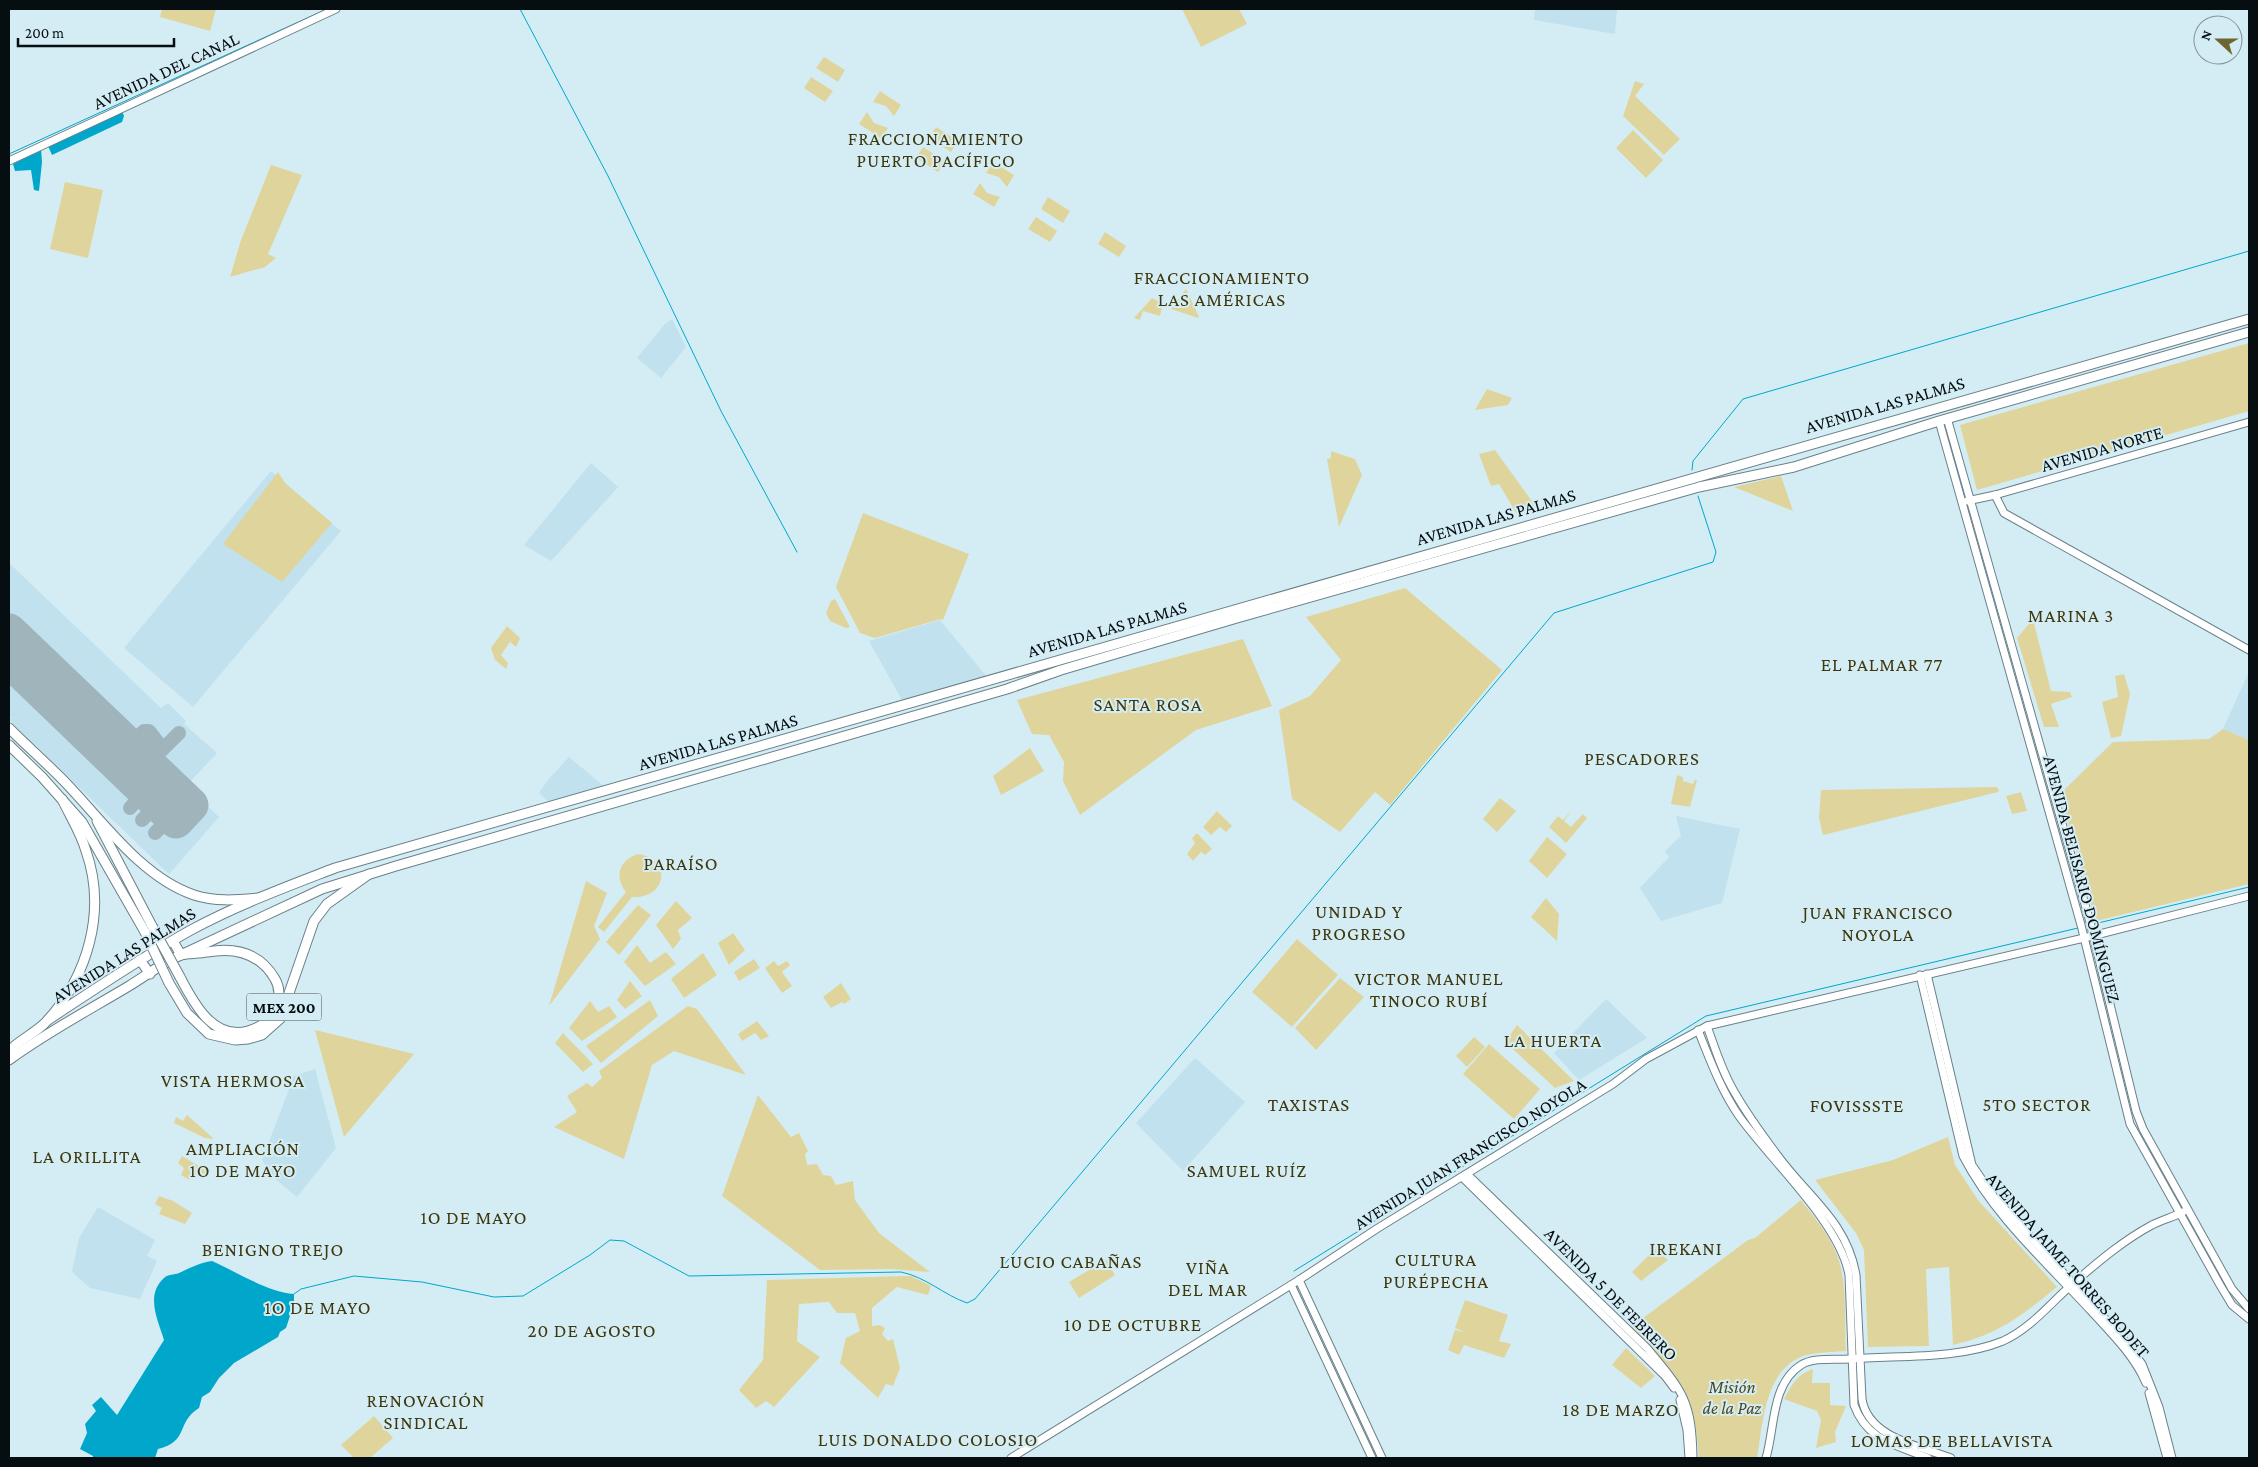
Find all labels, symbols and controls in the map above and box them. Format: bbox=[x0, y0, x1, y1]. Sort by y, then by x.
scale bar bbox=[18, 15, 174, 47]
north arrow bbox=[2193, 15, 2243, 65]
text: 200 m bbox=[25, 25, 64, 41]
street label: AVENIDA DEL CANAL bbox=[90, 28, 242, 114]
text: N bbox=[2197, 28, 2215, 43]
district label: FRACCIONAMIENTO PUERTO PACÍFICO bbox=[848, 128, 1024, 171]
district label: FRACCIONAMIENTO LAS AMÉRICAS bbox=[1134, 267, 1310, 310]
street label: AVENIDA LAS PALMAS bbox=[1803, 373, 1967, 437]
street label: AVENIDA NORTE bbox=[2039, 422, 2165, 476]
street label: AVENIDA LAS PALMAS bbox=[1414, 485, 1578, 549]
street label: AVENIDA LAS PALMAS bbox=[1025, 597, 1189, 661]
district label: MARINA 3 bbox=[2028, 605, 2114, 626]
district label: EL PALMAR 77 bbox=[1821, 654, 1943, 675]
district label: SANTA ROSA bbox=[1093, 694, 1203, 715]
street label: AVENIDA LAS PALMAS bbox=[636, 710, 800, 774]
district label: PESCADORES bbox=[1584, 748, 1700, 769]
street label: AVENIDA BELISARIO DOMÍNGUEZ bbox=[2039, 753, 2125, 1005]
district label: PARAÍSO bbox=[644, 853, 718, 874]
district label: UNIDAD Y PROGRESO bbox=[1311, 901, 1407, 944]
district label: JUAN FRANCISCO NOYOLA bbox=[1801, 902, 1953, 945]
street label: AVENIDA LAS PALMAS bbox=[49, 903, 199, 1007]
district label: VICTOR MANUEL TINOCO RUBÍ bbox=[1355, 968, 1503, 1011]
road number: MEX 200 bbox=[246, 994, 322, 1020]
district label: LA HUERTA bbox=[1504, 1030, 1602, 1051]
district label: VISTA HERMOSA bbox=[161, 1070, 305, 1091]
street label: AVENIDA JUAN FRANCISCO NOYOLA bbox=[1350, 1074, 1590, 1234]
district label: TAXISTAS bbox=[1268, 1094, 1350, 1115]
district label: 5TO SECTOR bbox=[1983, 1094, 2091, 1115]
district label: FOVISSSTE bbox=[1810, 1095, 1904, 1116]
district label: AMPLIACIÓN 1O DE MAYO bbox=[186, 1138, 300, 1181]
district label: LA ORILLITA bbox=[32, 1146, 142, 1167]
district label: SAMUEL RUÍZ bbox=[1187, 1160, 1307, 1181]
street label: AVENIDA JAIME TORRES BODET bbox=[1982, 1168, 2154, 1362]
district label: 1O DE MAYO bbox=[420, 1207, 528, 1228]
street label: AVENIDA 5 DE FEBRERO bbox=[1540, 1223, 1682, 1365]
district label: IREKANI bbox=[1649, 1238, 1723, 1259]
district label: BENIGNO TREJO bbox=[202, 1239, 344, 1260]
district label: CULTURA PURÉPECHA bbox=[1383, 1249, 1489, 1292]
district label: LUCIO CABAÑAS bbox=[1000, 1251, 1142, 1272]
district label: VIÑA DEL MAR bbox=[1168, 1257, 1248, 1300]
district label: 1O DE MAYO bbox=[264, 1297, 372, 1318]
district label: 10 DE OCTUBRE bbox=[1064, 1314, 1202, 1335]
district label: 20 DE AGOSTO bbox=[527, 1320, 657, 1341]
park label: Misión de la Paz bbox=[1703, 1377, 1762, 1418]
district label: RENOVACIÓN SINDICAL bbox=[367, 1390, 485, 1433]
district label: 18 DE MARZO bbox=[1562, 1399, 1680, 1420]
district label: LUIS DONALDO COLOSIO bbox=[818, 1429, 1038, 1450]
district label: LOMAS DE BELLAVISTA bbox=[1851, 1430, 2053, 1451]

